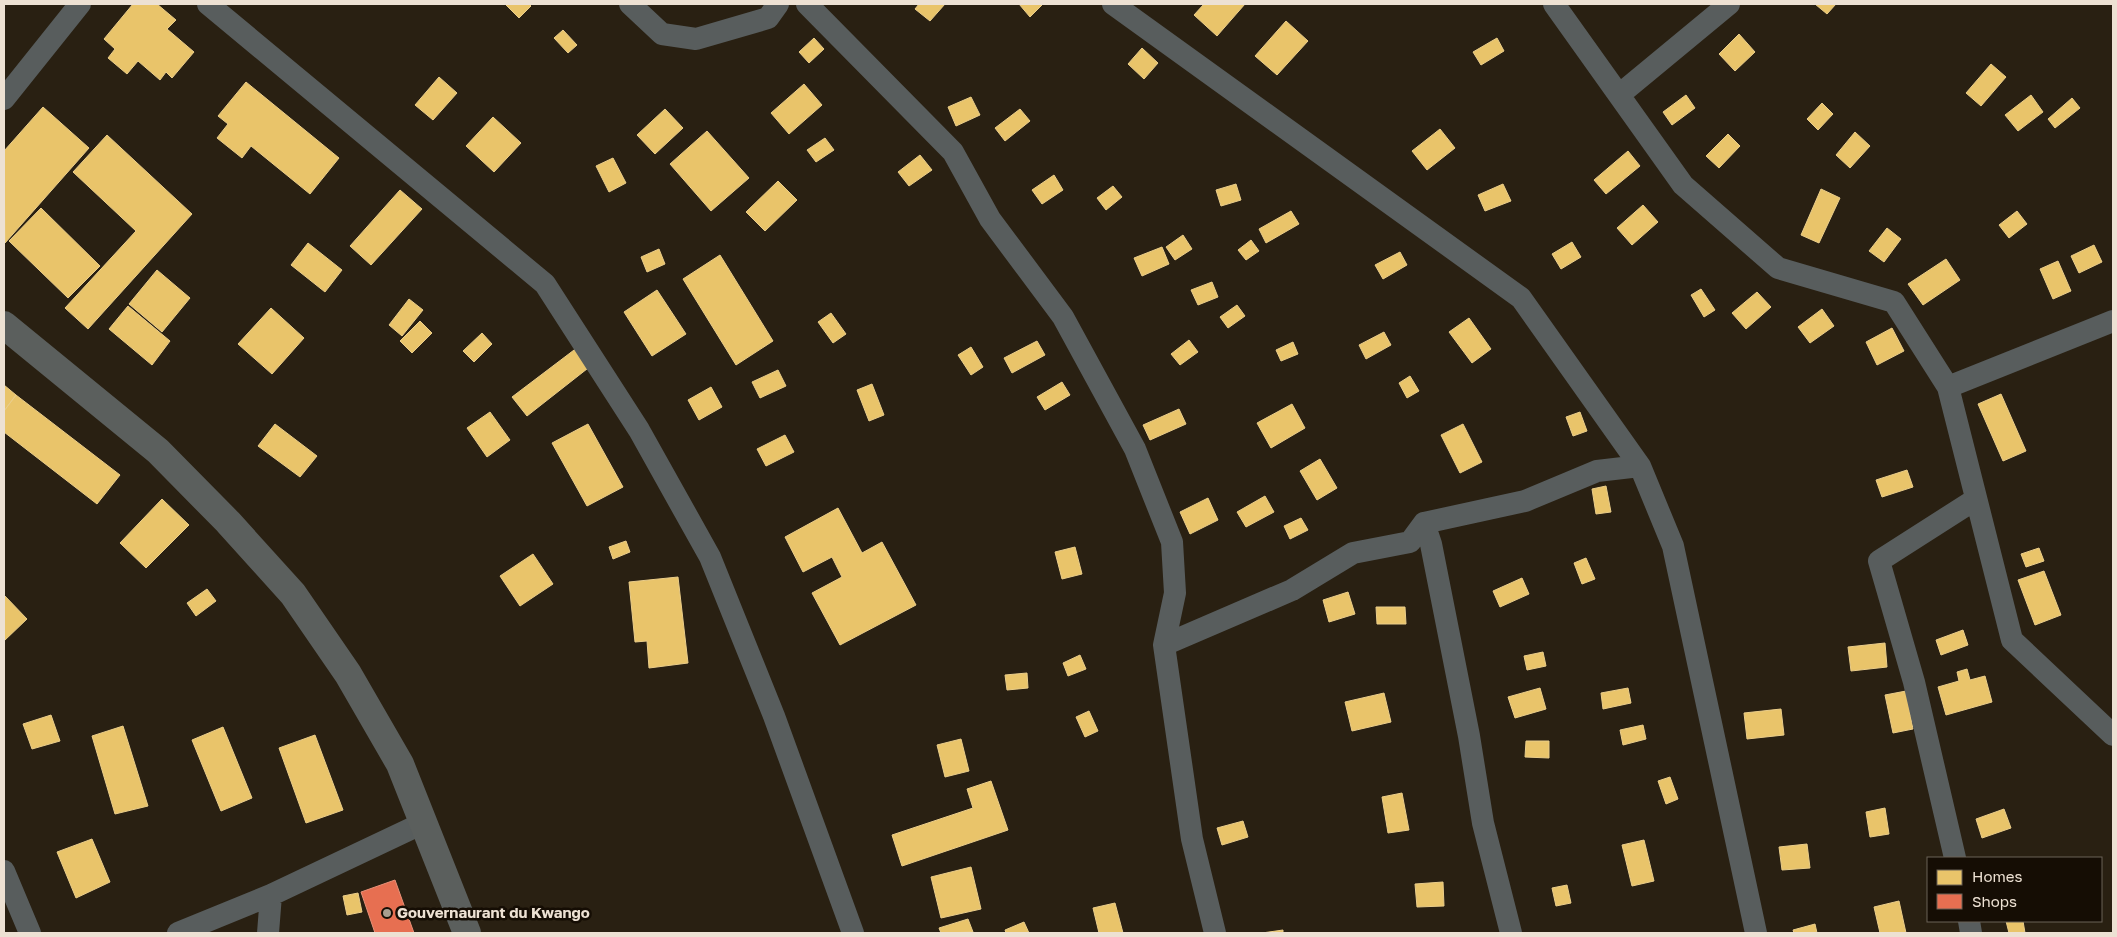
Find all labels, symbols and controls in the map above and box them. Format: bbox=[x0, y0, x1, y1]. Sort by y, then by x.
legend bbox=[1927, 857, 2102, 922]
text: Homes bbox=[1972, 867, 2022, 885]
text: Shops bbox=[1972, 892, 2017, 910]
place label: Gouvernaurant du Kwango bbox=[397, 903, 590, 921]
marker: Gouvernaurant du Kwango bbox=[381, 907, 393, 919]

